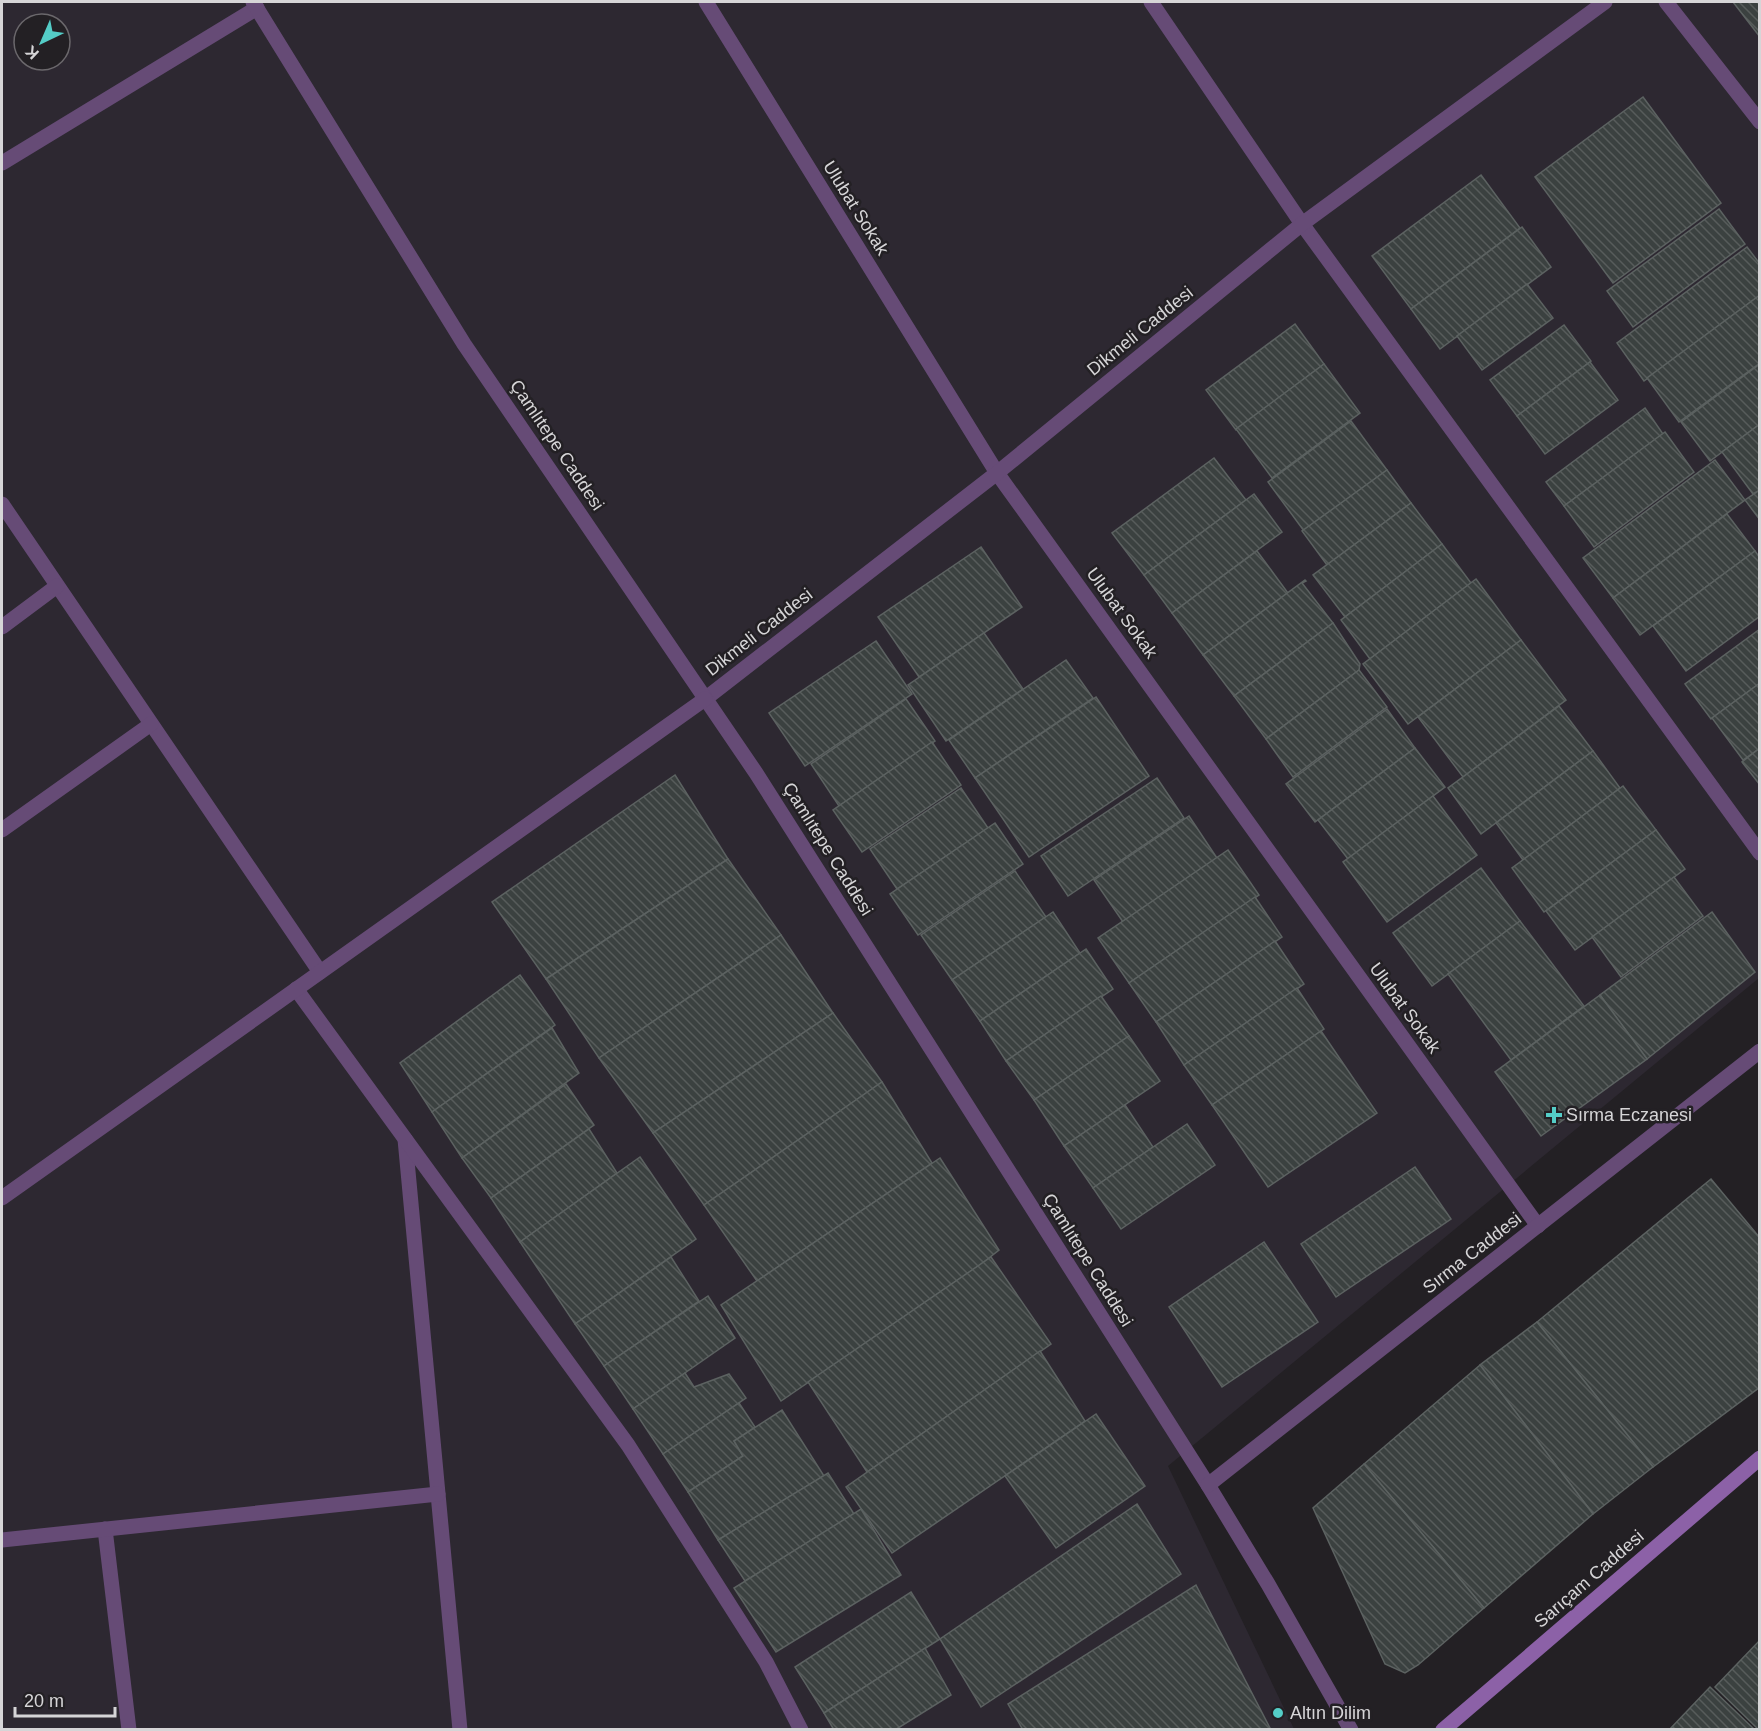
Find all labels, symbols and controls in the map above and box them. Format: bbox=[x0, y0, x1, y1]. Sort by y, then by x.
north arrow bbox=[12, 12, 72, 72]
text: K bbox=[22, 42, 42, 63]
street label: Ulubat Sokak bbox=[819, 157, 893, 260]
street label: Dikmeli Caddesi bbox=[1083, 282, 1197, 380]
street label: Çamlıtepe Caddesi bbox=[506, 376, 608, 514]
street label: Ulubat Sokak bbox=[1082, 564, 1162, 663]
street label: Dikmeli Caddesi bbox=[702, 584, 816, 680]
street label: Çamlıtepe Caddesi bbox=[779, 779, 877, 919]
street label: Ulubat Sokak bbox=[1365, 959, 1445, 1058]
place label: Sırma Eczanesi bbox=[1566, 1105, 1692, 1125]
marker: Sırma Eczanesi bbox=[1547, 1108, 1561, 1122]
street label: Çamlıtepe Caddesi bbox=[1039, 1190, 1137, 1330]
street label: Sırma Caddesi bbox=[1419, 1208, 1525, 1298]
street label: Sarıçam Caddesi bbox=[1530, 1526, 1648, 1632]
scale bar bbox=[15, 1680, 116, 1718]
text: 20 m bbox=[24, 1691, 64, 1711]
place label: Altın Dilim bbox=[1290, 1703, 1371, 1723]
marker: Altın Dilim bbox=[1271, 1706, 1285, 1720]

